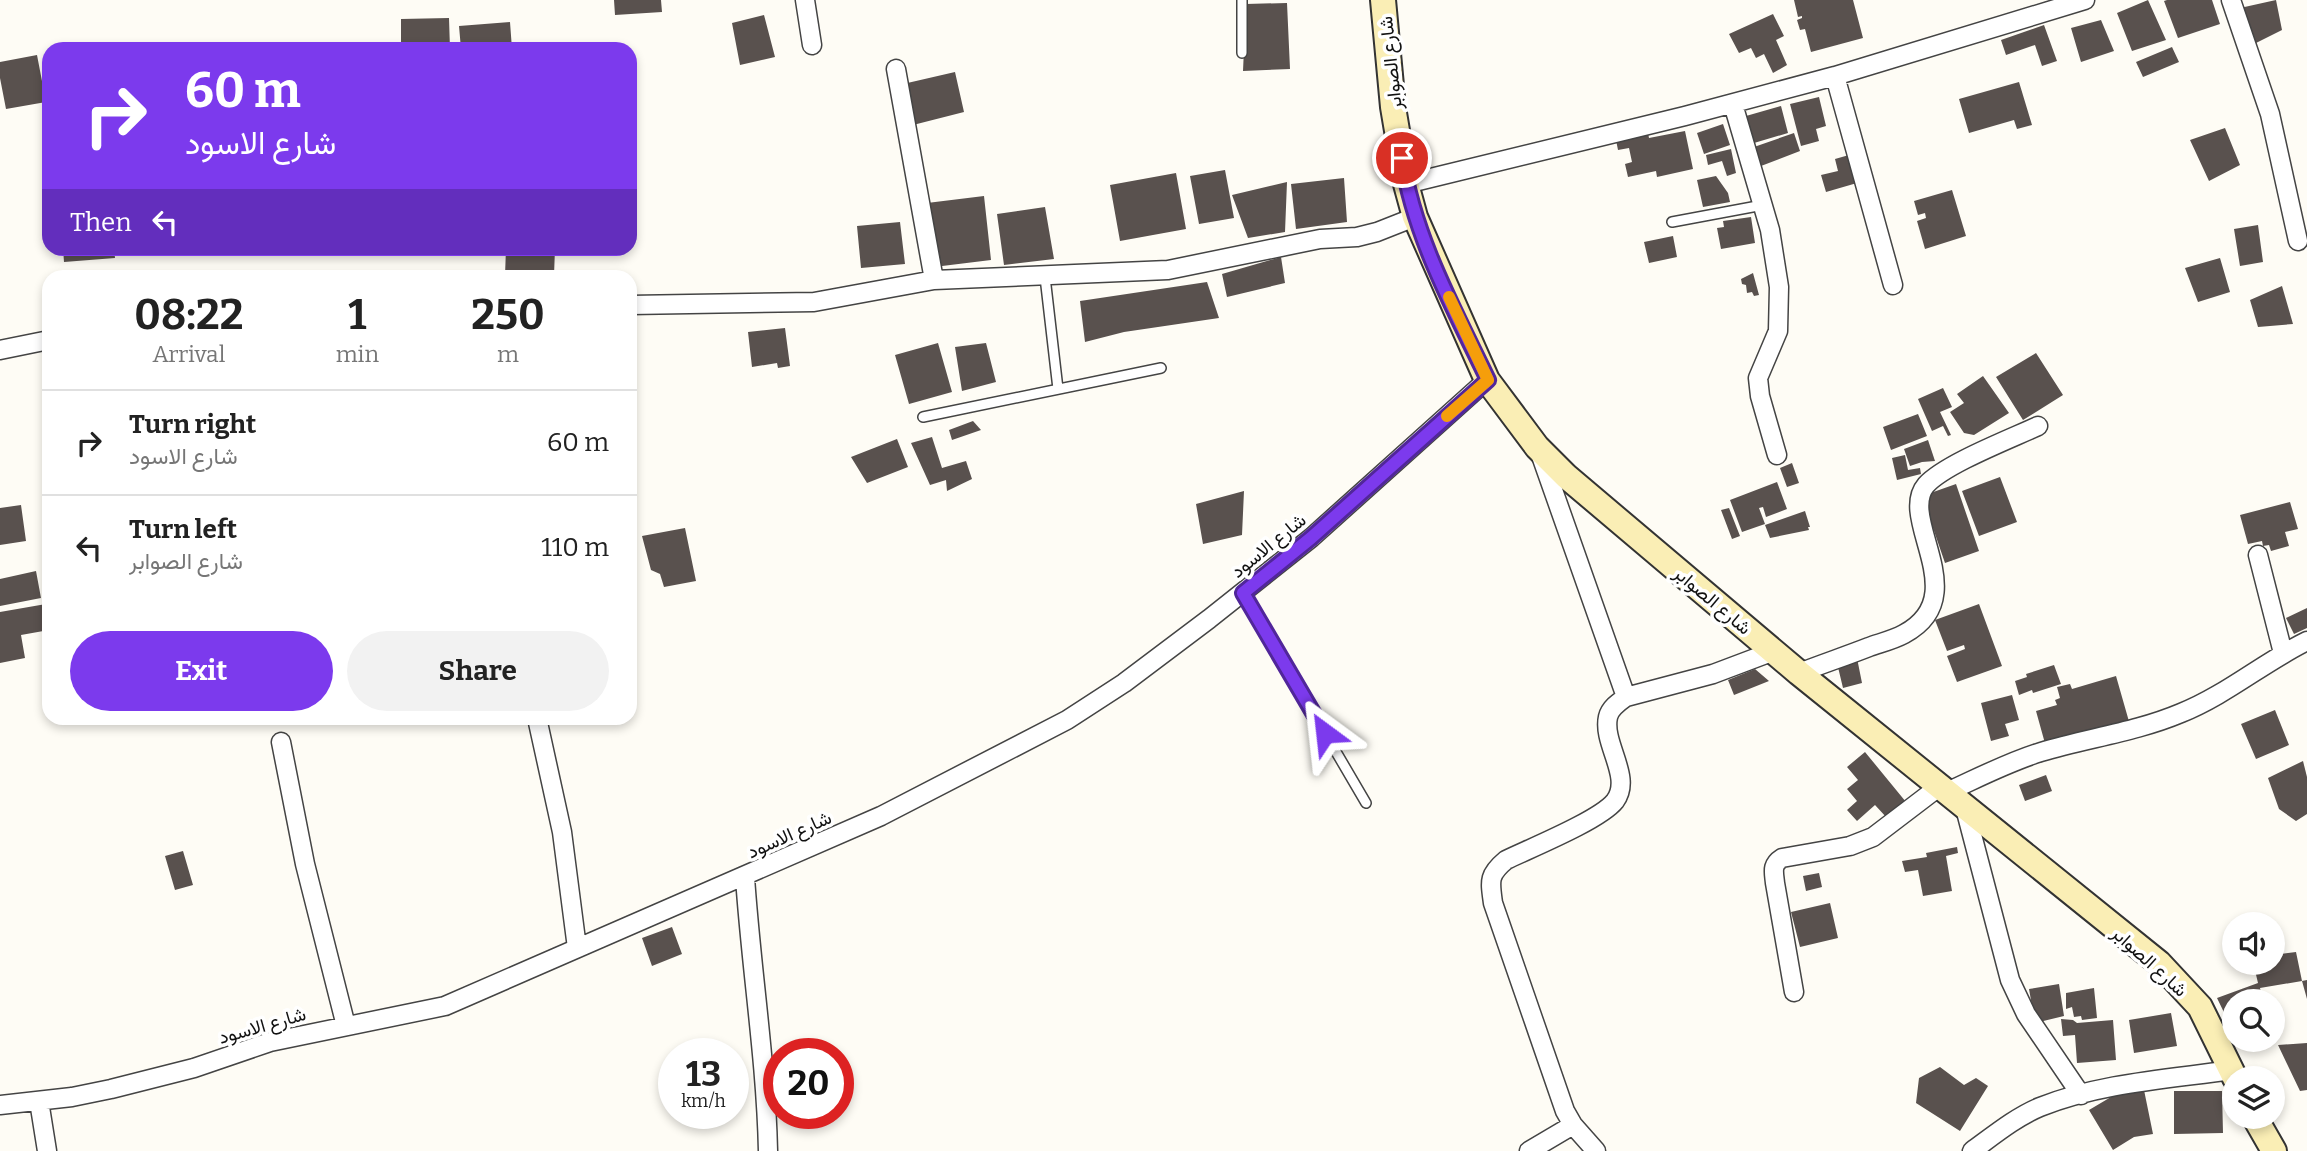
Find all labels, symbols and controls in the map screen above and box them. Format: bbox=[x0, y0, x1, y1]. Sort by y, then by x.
street label: شارع الصوابر bbox=[1374, 15, 1408, 112]
text: 60 m bbox=[185, 61, 301, 120]
icon: right bbox=[70, 70, 161, 161]
text: شارع الاسود bbox=[185, 124, 336, 162]
pin bbox=[1372, 128, 1432, 188]
icon: arrive bbox=[1383, 139, 1421, 177]
icon: left bbox=[146, 203, 184, 241]
text: Then bbox=[70, 207, 132, 238]
text: 08:22 bbox=[134, 290, 243, 340]
text: 1 bbox=[348, 290, 366, 340]
text: 250 bbox=[471, 290, 545, 340]
text: Arrival bbox=[152, 340, 225, 368]
text: min bbox=[336, 340, 379, 368]
text: m bbox=[497, 340, 519, 368]
text: Turn right bbox=[129, 409, 256, 440]
icon: right bbox=[70, 424, 108, 462]
text: 60 m bbox=[547, 427, 609, 458]
text: شارع الاسود bbox=[129, 442, 238, 470]
street label: شارع الاسود bbox=[1226, 508, 1311, 583]
text: Turn left bbox=[129, 514, 237, 545]
icon: left bbox=[70, 529, 108, 567]
text: 110 m bbox=[541, 532, 609, 563]
text: شارع الصوابر bbox=[129, 547, 243, 575]
street label: شارع الصوابر bbox=[1668, 561, 1756, 640]
button: Exit bbox=[70, 631, 333, 711]
button: Share bbox=[347, 631, 609, 711]
position arrow bbox=[1288, 696, 1362, 770]
street label: شارع الاسود bbox=[744, 806, 835, 864]
map controls bbox=[2222, 912, 2285, 1129]
button: sound bbox=[2222, 912, 2285, 975]
street label: شارع الصوابر bbox=[2106, 921, 2192, 1002]
button: search bbox=[2222, 989, 2285, 1052]
street label: شارع الاسود bbox=[216, 1002, 309, 1050]
speed limit sign: 20 bbox=[763, 1038, 854, 1129]
text: 13 bbox=[686, 1053, 721, 1095]
button: layers bbox=[2222, 1066, 2285, 1129]
text: km/h bbox=[681, 1090, 726, 1112]

